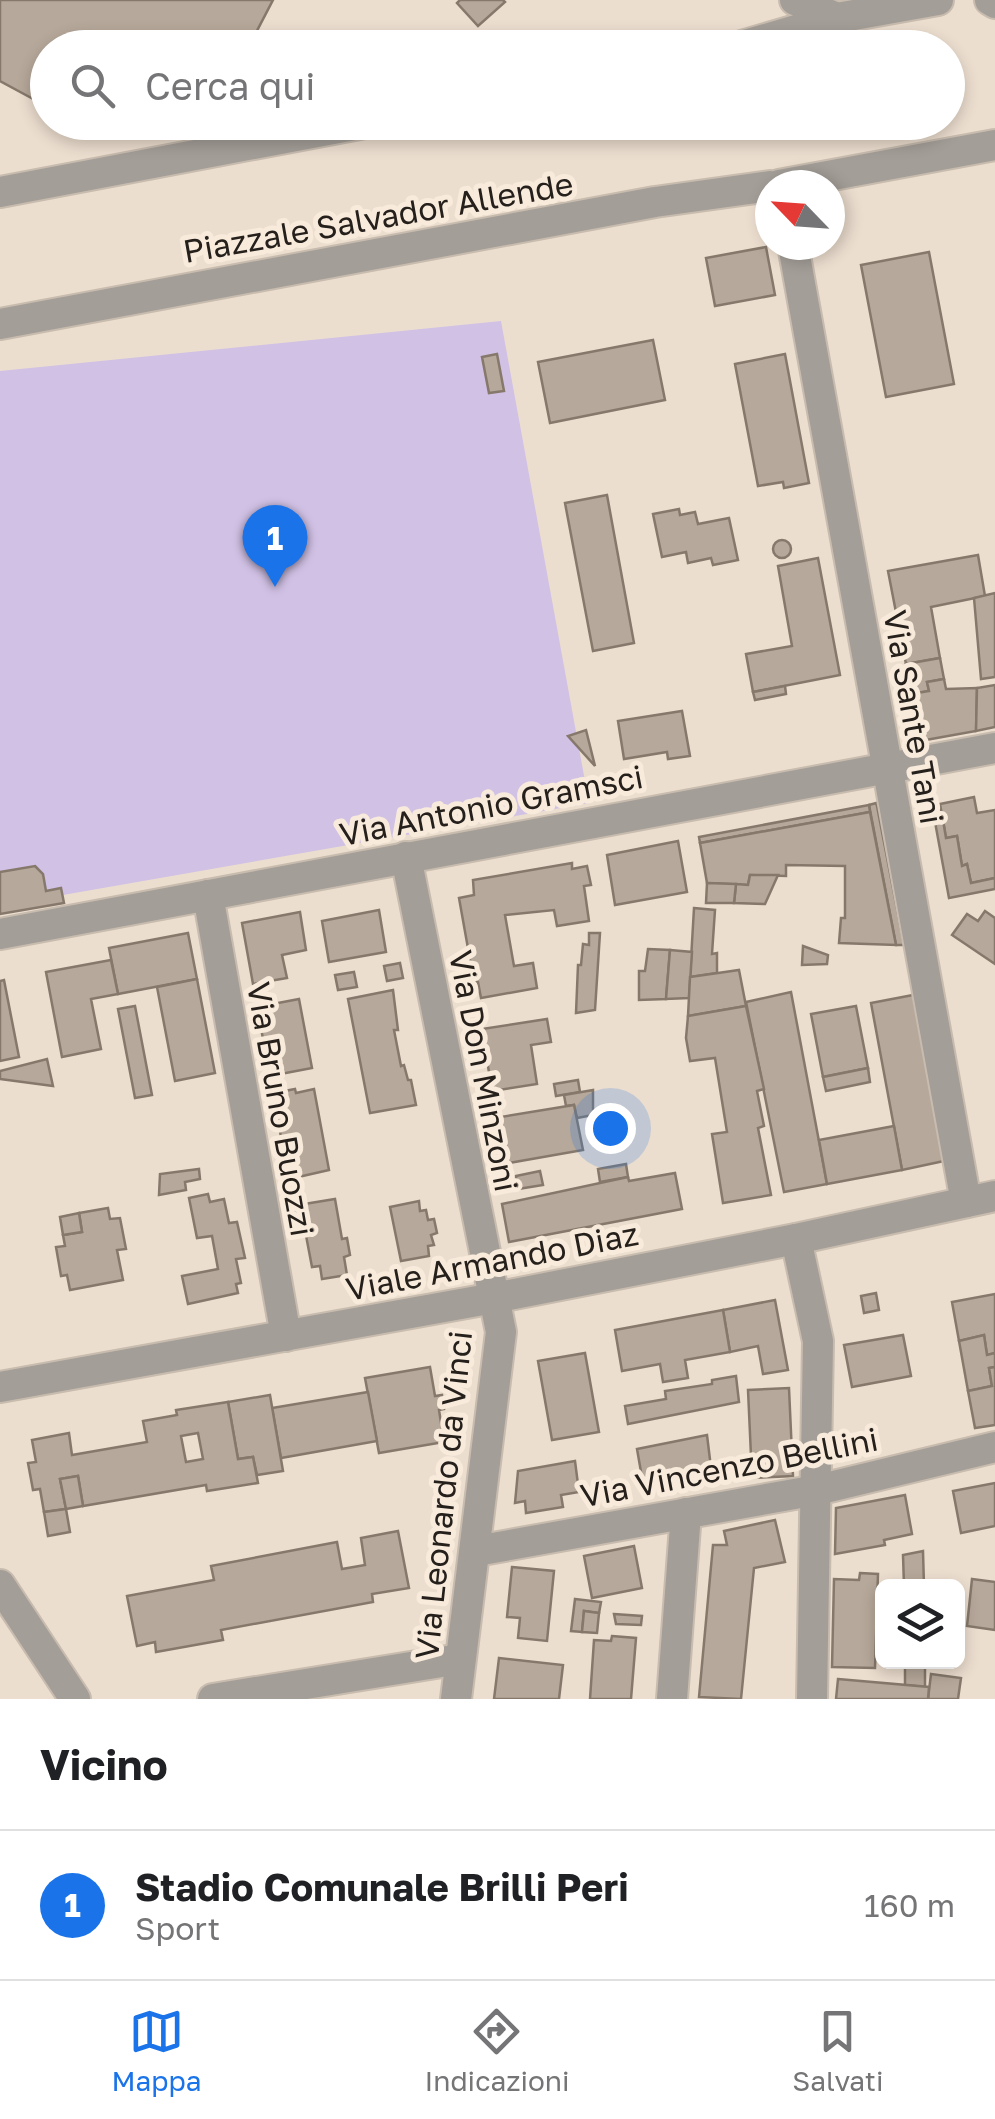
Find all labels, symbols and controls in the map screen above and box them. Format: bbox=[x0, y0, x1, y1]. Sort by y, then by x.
search box bbox=[30, 30, 965, 140]
icon: search bbox=[65, 58, 120, 113]
text: Cerca qui bbox=[145, 63, 316, 108]
street label: Piazzale Salvador Allende bbox=[180, 164, 576, 270]
north arrow bbox=[755, 170, 845, 260]
pin: 1 bbox=[242, 504, 308, 587]
street label: Via Sante Tani bbox=[876, 607, 952, 827]
street label: Via Antonio Gramsci bbox=[336, 757, 646, 853]
street label: Via Don Minzoni bbox=[442, 947, 526, 1195]
street label: Via Bruno Buozzi bbox=[240, 979, 322, 1239]
your location bbox=[585, 1103, 636, 1154]
street label: Viale Armando Diaz bbox=[343, 1214, 641, 1308]
street label: Via Leonardo da Vinci bbox=[407, 1329, 479, 1661]
street label: Via Vincenzo Bellini bbox=[577, 1420, 881, 1514]
map controls bbox=[875, 1579, 965, 1669]
button: layers bbox=[875, 1579, 965, 1669]
text: Vicino bbox=[40, 1739, 168, 1789]
text: Stadio Comunale Brilli Peri bbox=[135, 1864, 629, 1909]
text: 1 bbox=[64, 1886, 81, 1924]
text: 160 m bbox=[864, 1886, 955, 1924]
text: Sport bbox=[135, 1909, 220, 1947]
tab: Mappa bbox=[111, 2004, 202, 2097]
tab: Indicazioni bbox=[424, 2004, 570, 2097]
tab: Salvati bbox=[792, 2004, 884, 2097]

